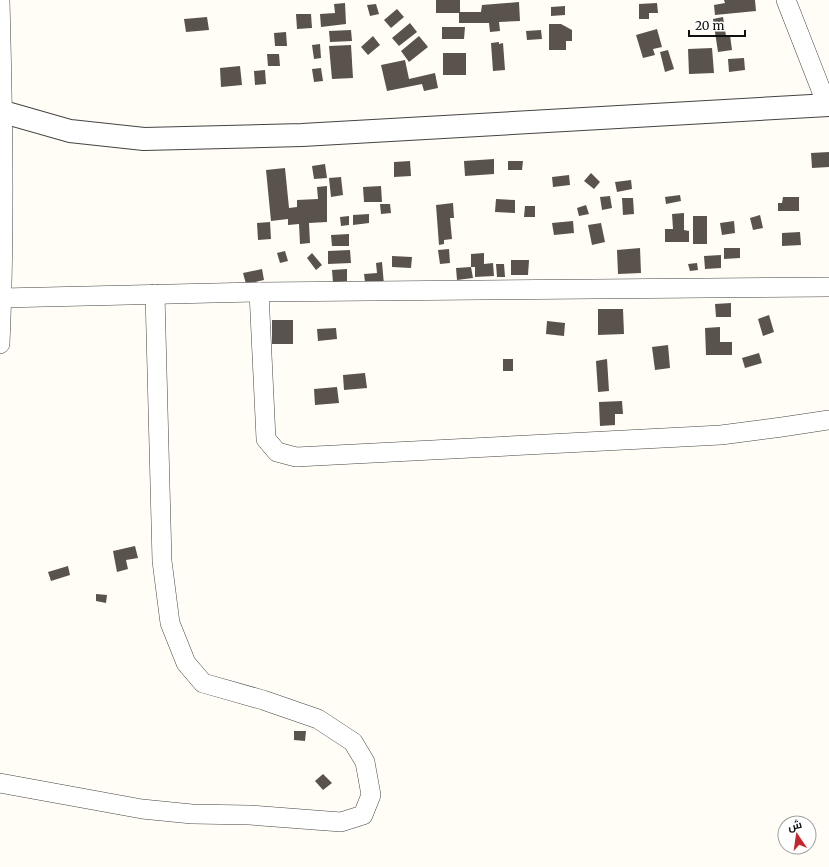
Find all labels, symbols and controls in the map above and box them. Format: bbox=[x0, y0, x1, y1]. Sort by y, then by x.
scale bar bbox=[689, 12, 745, 38]
text: 20 m bbox=[695, 18, 724, 33]
north arrow bbox=[777, 815, 817, 855]
text: ش bbox=[786, 817, 803, 834]

